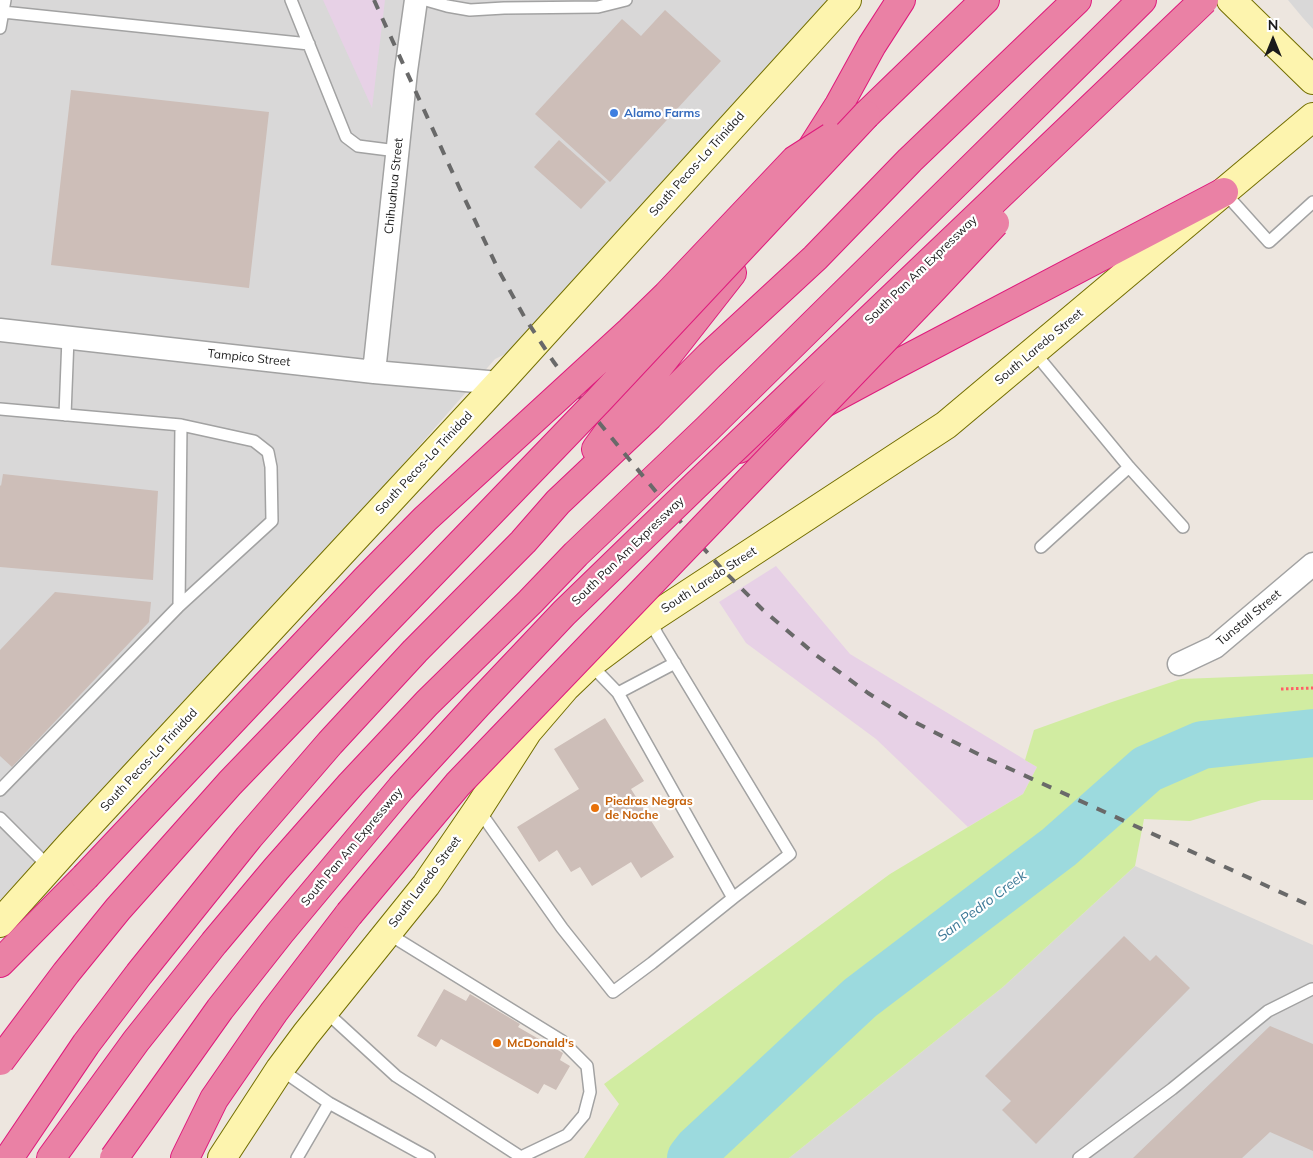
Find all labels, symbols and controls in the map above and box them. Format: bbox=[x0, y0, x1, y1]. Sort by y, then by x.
north arrow bbox=[1248, 15, 1298, 65]
text: N bbox=[1268, 16, 1278, 34]
place label: Alamo Farms bbox=[624, 106, 700, 120]
marker: Alamo Farms bbox=[608, 107, 620, 119]
street label: South Pecos-La Trinidad bbox=[646, 109, 748, 219]
street label: Chihuahua Street bbox=[382, 137, 406, 235]
street label: South Pan Am Expressway bbox=[862, 213, 980, 327]
street label: South Laredo Street bbox=[992, 306, 1086, 388]
street label: Tampico Street bbox=[207, 346, 291, 370]
street label: South Pecos-La Trinidad bbox=[373, 409, 475, 517]
street label: South Pan Am Expressway bbox=[569, 494, 687, 608]
street label: South Laredo Street bbox=[659, 544, 759, 616]
street label: Tunstall Street bbox=[1214, 587, 1284, 649]
street label: South Pecos-La Trinidad bbox=[98, 706, 200, 814]
street label: South Pan Am Expressway bbox=[298, 785, 406, 909]
place label: Piedras Negras de Noche bbox=[605, 794, 693, 822]
marker: Piedras Negras de Noche bbox=[589, 802, 601, 814]
street label: South Laredo Street bbox=[386, 834, 464, 930]
water label: San Pedro Creek bbox=[934, 867, 1030, 945]
place label: McDonald's bbox=[507, 1036, 574, 1050]
marker: McDonald's bbox=[491, 1037, 503, 1049]

